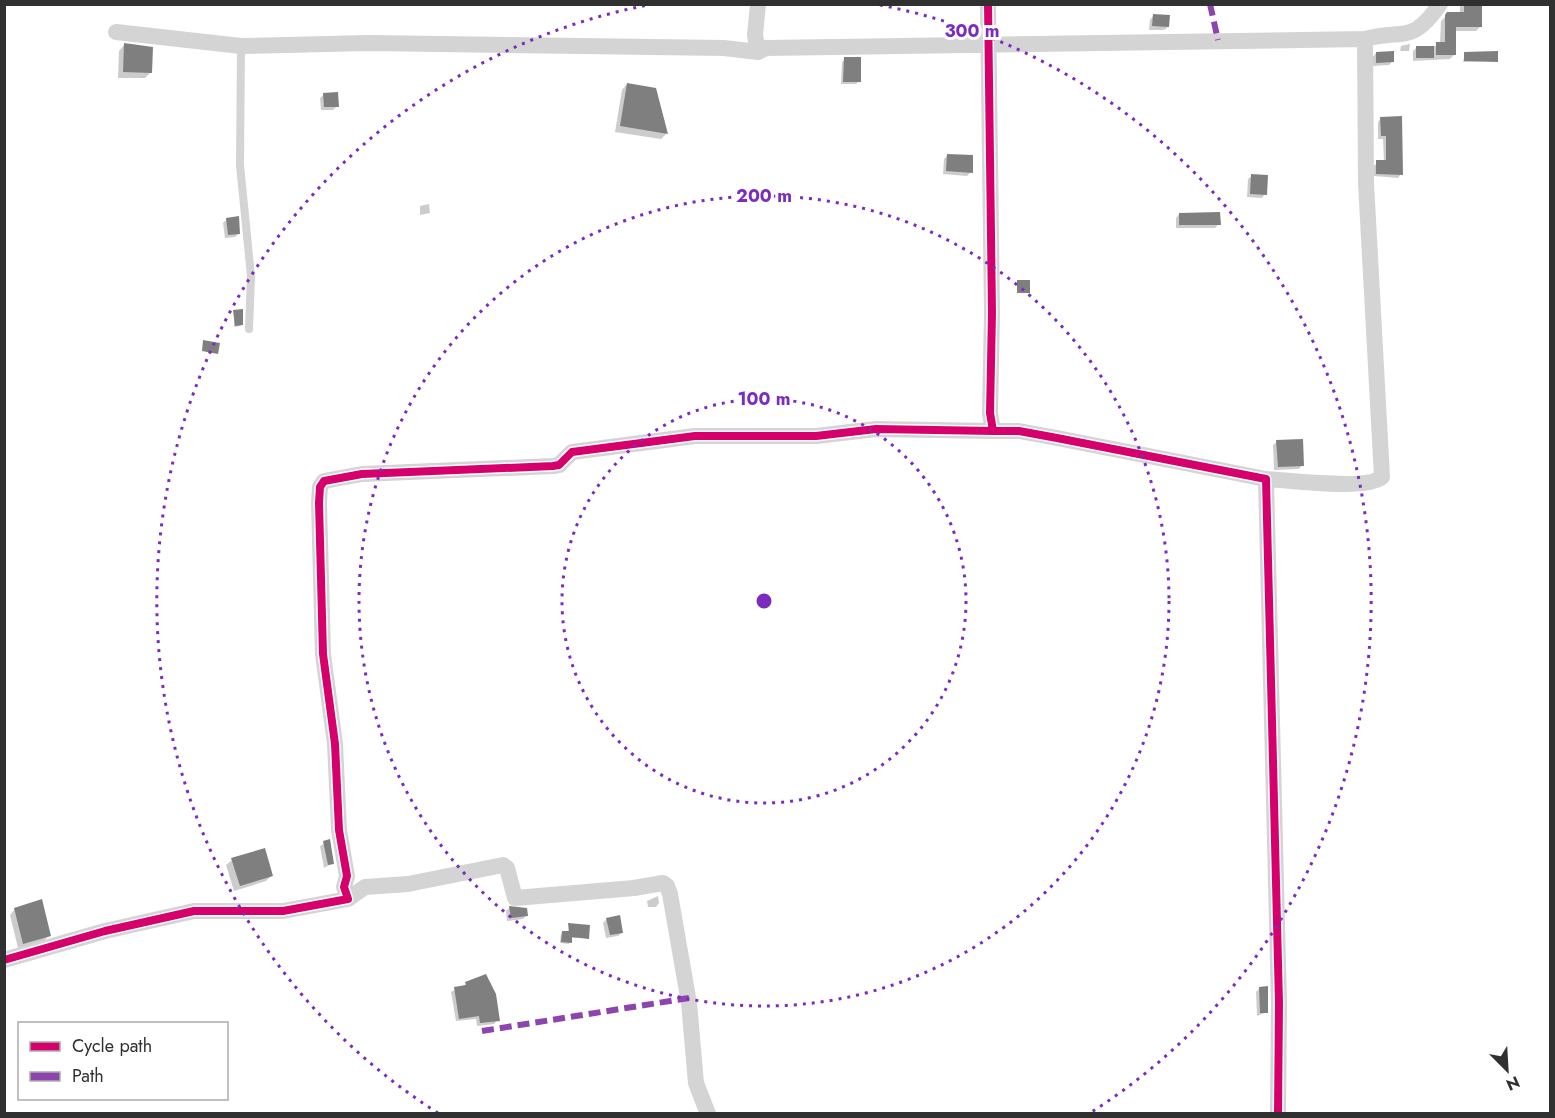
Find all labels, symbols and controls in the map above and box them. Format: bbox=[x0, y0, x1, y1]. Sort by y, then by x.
text: 300 m bbox=[944, 18, 1000, 44]
text: 200 m bbox=[736, 183, 792, 209]
text: 100 m bbox=[737, 386, 791, 412]
centre of rings bbox=[754, 591, 774, 611]
legend bbox=[18, 1022, 228, 1100]
text: Cycle path bbox=[72, 1033, 152, 1059]
north arrow bbox=[1477, 1040, 1537, 1100]
text: Path bbox=[72, 1063, 104, 1089]
text: N bbox=[1502, 1070, 1523, 1096]

